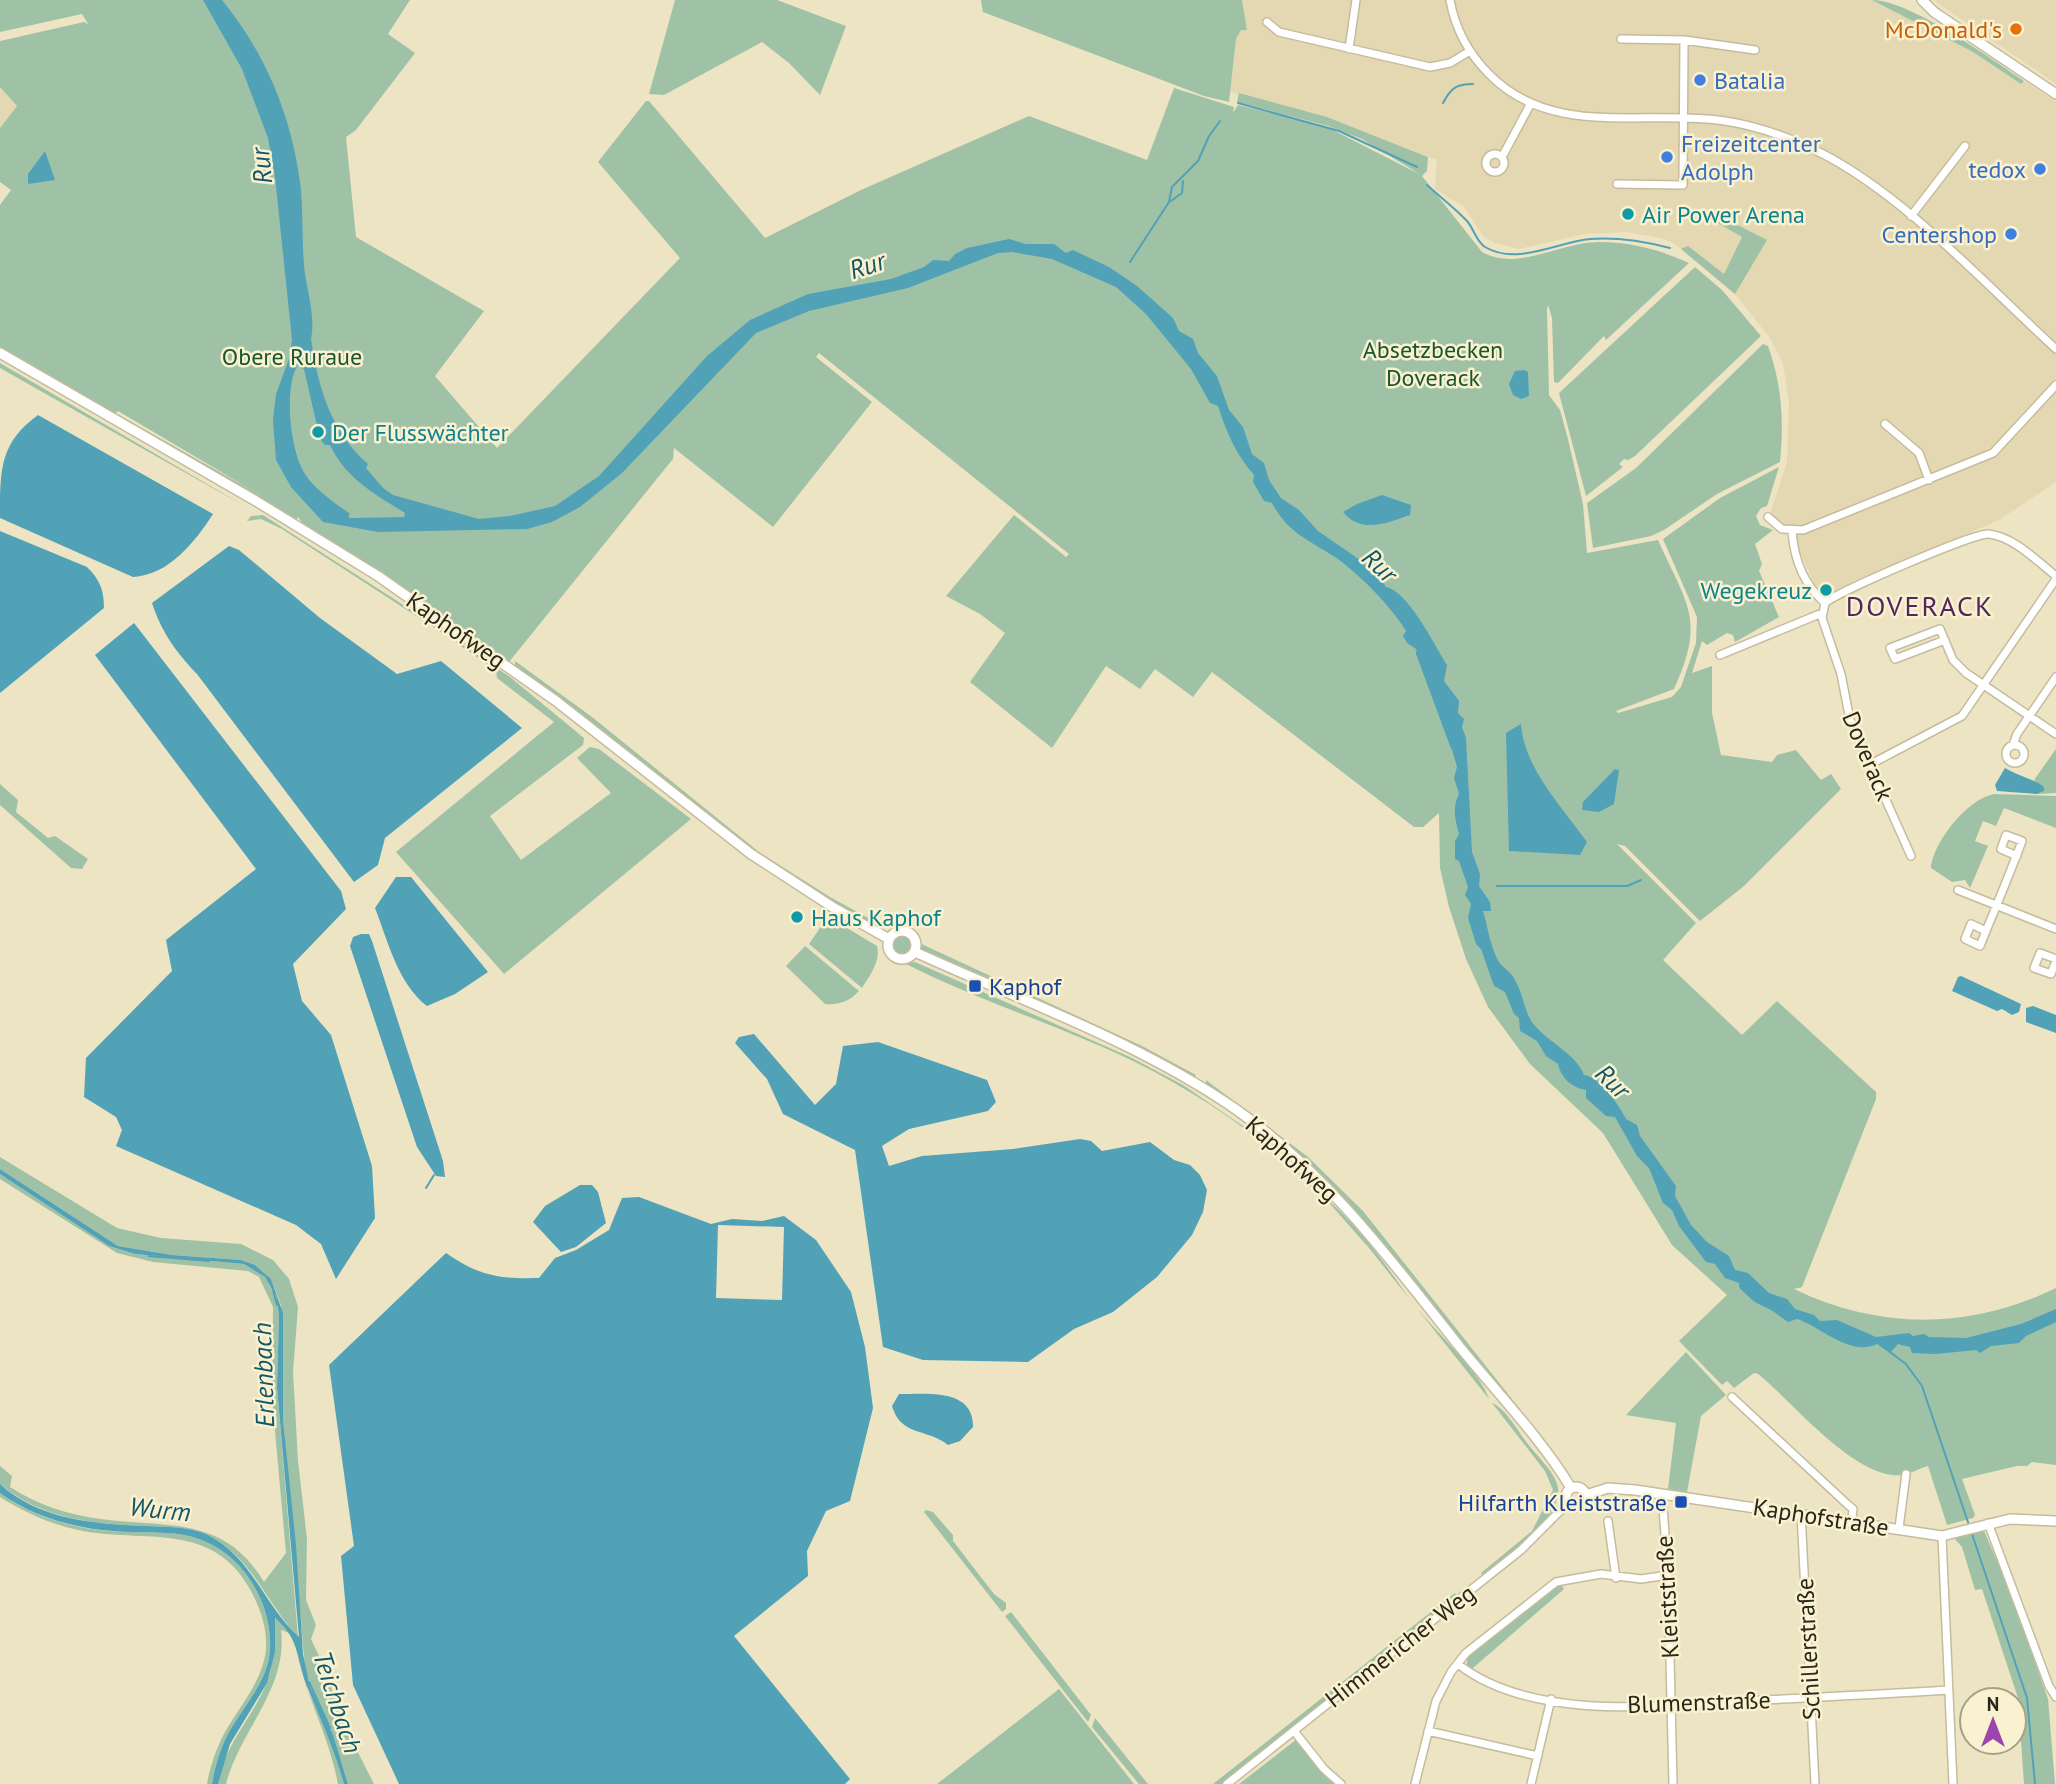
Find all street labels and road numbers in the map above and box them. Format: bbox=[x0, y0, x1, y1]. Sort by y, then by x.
street label: Kaphofweg bbox=[400, 584, 512, 676]
street label: Doverack bbox=[1835, 707, 1901, 806]
street label: Kaphofweg bbox=[1239, 1109, 1345, 1209]
street label: Kaphofstraße bbox=[1751, 1491, 1891, 1543]
street label: Kleiststraße bbox=[1648, 1535, 1686, 1659]
street label: Schillerstraße bbox=[1789, 1577, 1827, 1721]
street label: Himmericher Weg bbox=[1319, 1578, 1481, 1714]
street label: Blumenstraße bbox=[1627, 1684, 1771, 1720]

